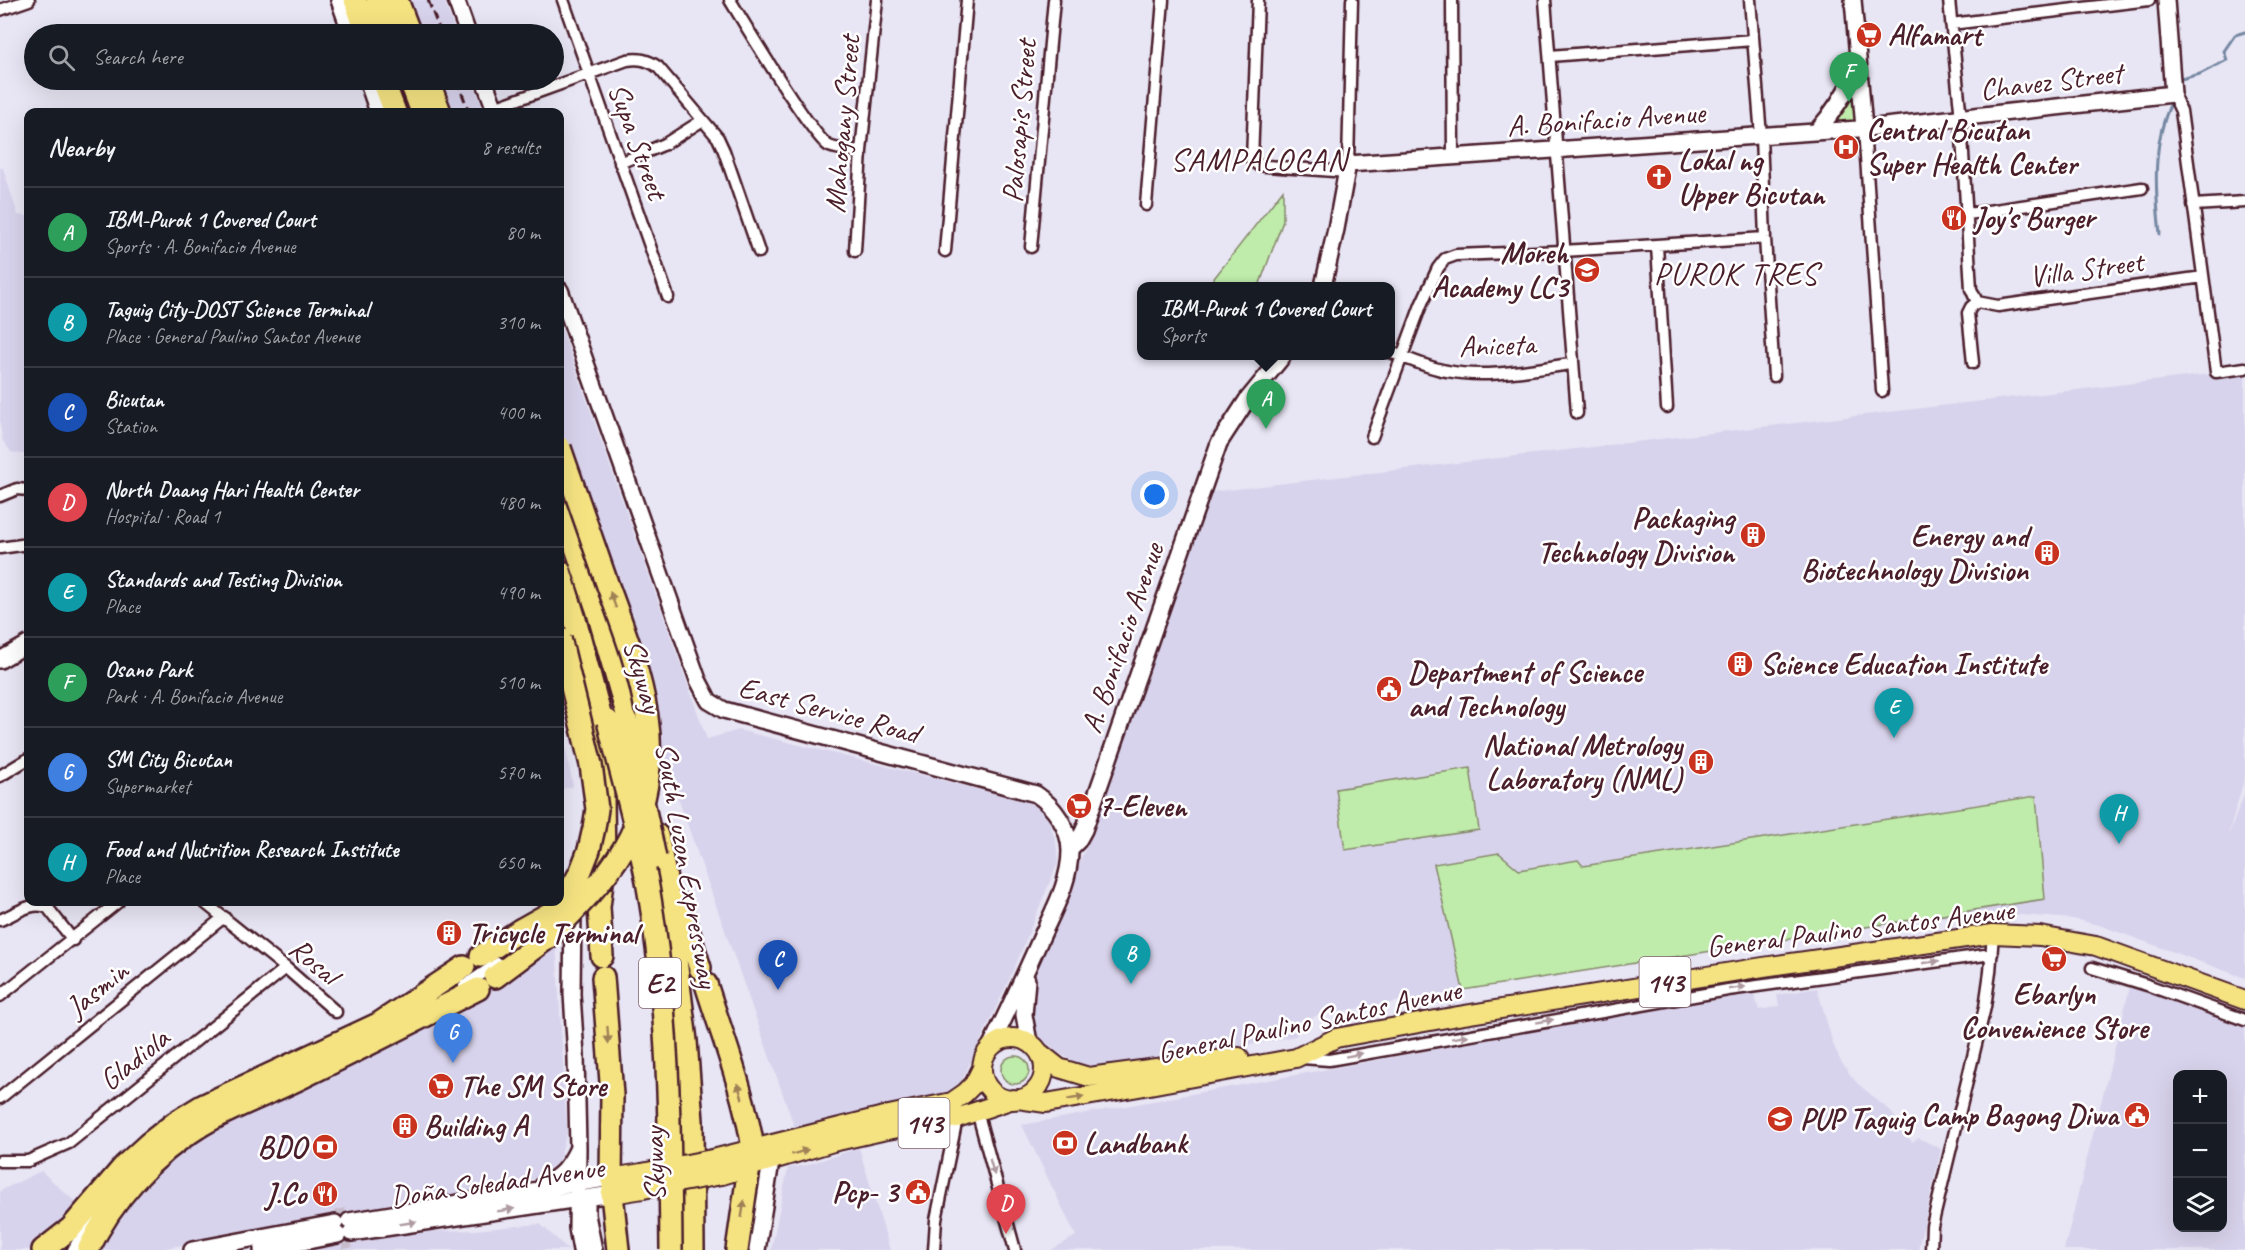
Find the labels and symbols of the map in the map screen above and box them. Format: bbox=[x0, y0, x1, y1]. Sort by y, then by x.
place label: Alfamart bbox=[1888, 16, 1984, 54]
supermarket icon: Alfamart bbox=[1854, 20, 1884, 50]
street label: Mahogany Street bbox=[815, 31, 869, 214]
street label: Palosapis Street bbox=[993, 35, 1045, 204]
pin: F bbox=[1830, 52, 1868, 102]
street label: Chavez Street bbox=[1978, 53, 2128, 109]
street label: Supa Street bbox=[600, 78, 678, 207]
street label: A. Bonifacio Avenue bbox=[1506, 93, 1708, 145]
place label: Central Bicutan Super Health Center bbox=[1866, 111, 2080, 183]
hospital icon: Central Bicutan Super Health Center bbox=[1831, 132, 1861, 162]
district label: SAMPALOCAN bbox=[1170, 139, 1351, 180]
place label: Lokal ng Upper Bicutan bbox=[1678, 141, 1826, 213]
church icon: Lokal ng Upper Bicutan bbox=[1644, 162, 1674, 192]
place label: Joy's Burger bbox=[1972, 199, 2098, 237]
restaurant icon: Joy's Burger bbox=[1939, 203, 1969, 233]
place label: Moreh Academy LC3 bbox=[1432, 234, 1570, 306]
street label: Villa Street bbox=[2027, 242, 2148, 296]
district label: PUROK TRES bbox=[1654, 253, 1823, 294]
school or university icon: Moreh Academy LC3 bbox=[1572, 255, 1602, 285]
street label: Aniceta bbox=[1458, 325, 1539, 365]
pin: A bbox=[1246, 380, 1286, 429]
your location bbox=[1140, 480, 1169, 509]
place label: Packaging Technology Division bbox=[1538, 499, 1737, 571]
place label: Energy and Biotechnology Division bbox=[1801, 517, 2033, 589]
building icon: Packaging Technology Division bbox=[1738, 520, 1768, 550]
street label: A. Bonifacio Avenue bbox=[1072, 536, 1173, 738]
building icon: Energy and Biotechnology Division bbox=[2032, 538, 2062, 568]
one-way arrow bbox=[608, 591, 618, 609]
street label: Skyway bbox=[614, 635, 672, 720]
place label: Science Education Institute bbox=[1760, 645, 2049, 683]
building icon: Science Education Institute bbox=[1725, 649, 1755, 679]
place label: Department of Science and Technology bbox=[1408, 653, 1645, 726]
street label: East Service Road bbox=[735, 668, 927, 753]
public building icon: Department of Science and Technology bbox=[1374, 674, 1404, 704]
pin: E bbox=[1874, 688, 1914, 738]
place label: National Metrology Laboratory (NML) bbox=[1483, 726, 1685, 799]
street label: South Luzon Expressway bbox=[647, 740, 728, 992]
building icon: National Metrology Laboratory (NML) bbox=[1686, 747, 1716, 777]
place label: 7-Eleven bbox=[1098, 787, 1188, 825]
supermarket icon: 7-Eleven bbox=[1064, 791, 1094, 821]
pin: H bbox=[2100, 794, 2138, 844]
street label: General Paulino Santos Avenue bbox=[1704, 890, 2018, 966]
place label: Tricycle Terminal bbox=[468, 914, 644, 952]
building icon: Tricycle Terminal bbox=[434, 918, 464, 948]
street label: Rosal bbox=[281, 929, 350, 996]
pin: B bbox=[1112, 934, 1150, 984]
pin: C bbox=[758, 940, 798, 990]
supermarket icon: Ebarlyn Convenience Store bbox=[2039, 944, 2069, 974]
street label: Jasmin bbox=[56, 951, 137, 1027]
road number: 143 bbox=[1640, 957, 1690, 1007]
one-way arrow bbox=[1921, 957, 1940, 966]
road number: E2 bbox=[639, 958, 681, 1008]
street label: General Paulino Santos Avenue bbox=[1154, 970, 1466, 1072]
place label: Ebarlyn Convenience Store bbox=[1961, 975, 2150, 1047]
one-way arrow bbox=[1728, 984, 1747, 993]
pin: G bbox=[434, 1014, 472, 1063]
one-way arrow bbox=[1536, 1016, 1555, 1025]
street label: Gladiola bbox=[91, 1018, 178, 1099]
one-way arrow bbox=[603, 1026, 612, 1045]
one-way arrow bbox=[1451, 1032, 1470, 1041]
one-way arrow bbox=[1345, 1050, 1364, 1059]
place label: The SM Store bbox=[460, 1067, 608, 1105]
supermarket icon: The SM Store bbox=[426, 1071, 456, 1101]
one-way arrow bbox=[735, 1082, 744, 1100]
one-way arrow bbox=[1066, 1093, 1085, 1102]
place label: Camp Bagong Diwa bbox=[1921, 1096, 2121, 1134]
road number: 143 bbox=[898, 1098, 950, 1148]
place label: PUP Taguig bbox=[1800, 1100, 1917, 1138]
public building icon: Camp Bagong Diwa bbox=[2122, 1100, 2152, 1130]
school or university icon: PUP Taguig bbox=[1765, 1104, 1795, 1134]
place label: Building A bbox=[424, 1107, 530, 1145]
building icon: Building A bbox=[390, 1111, 420, 1141]
street label: Skyway bbox=[634, 1124, 674, 1201]
place label: Landbank bbox=[1084, 1124, 1189, 1162]
place label: BDO bbox=[258, 1128, 310, 1166]
bank icon: Landbank bbox=[1050, 1128, 1080, 1158]
bank icon: BDO bbox=[310, 1132, 340, 1162]
one-way arrow bbox=[791, 1147, 809, 1156]
street label: Doña Soledad Avenue bbox=[388, 1148, 608, 1216]
one-way arrow bbox=[988, 1158, 997, 1176]
place label: Pcp- 3 bbox=[832, 1173, 900, 1211]
place label: J.Co bbox=[263, 1175, 308, 1213]
public building icon: Pcp- 3 bbox=[903, 1177, 933, 1207]
restaurant icon: J.Co bbox=[310, 1179, 340, 1209]
pin: D bbox=[986, 1184, 1026, 1234]
one-way arrow bbox=[739, 1199, 748, 1218]
one-way arrow bbox=[497, 1206, 516, 1215]
one-way arrow bbox=[398, 1219, 417, 1228]

